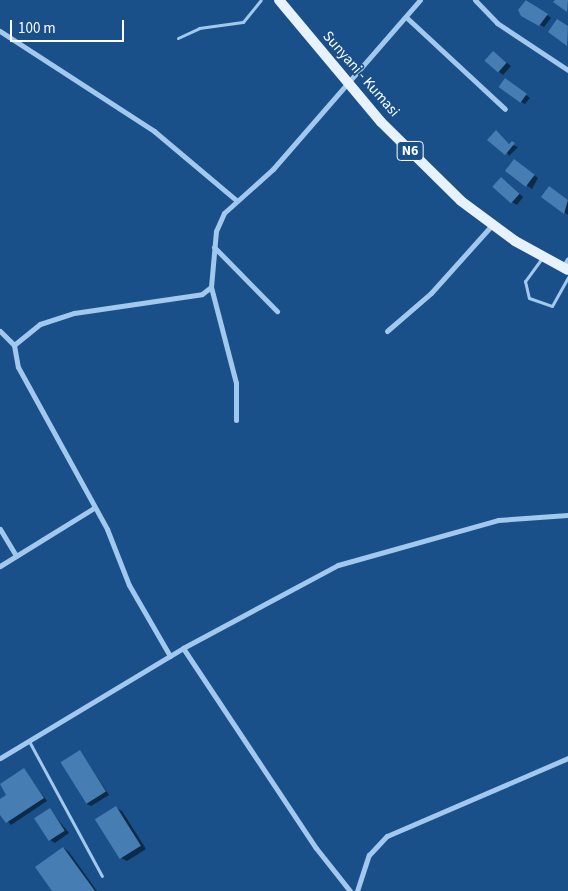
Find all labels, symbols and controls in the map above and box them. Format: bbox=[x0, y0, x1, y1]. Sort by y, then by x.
scale bar bbox=[12, 10, 126, 42]
text: 100 m bbox=[18, 18, 56, 39]
street label: Sunyani - Kumasi bbox=[319, 27, 403, 121]
road number: N6 bbox=[396, 140, 424, 162]

